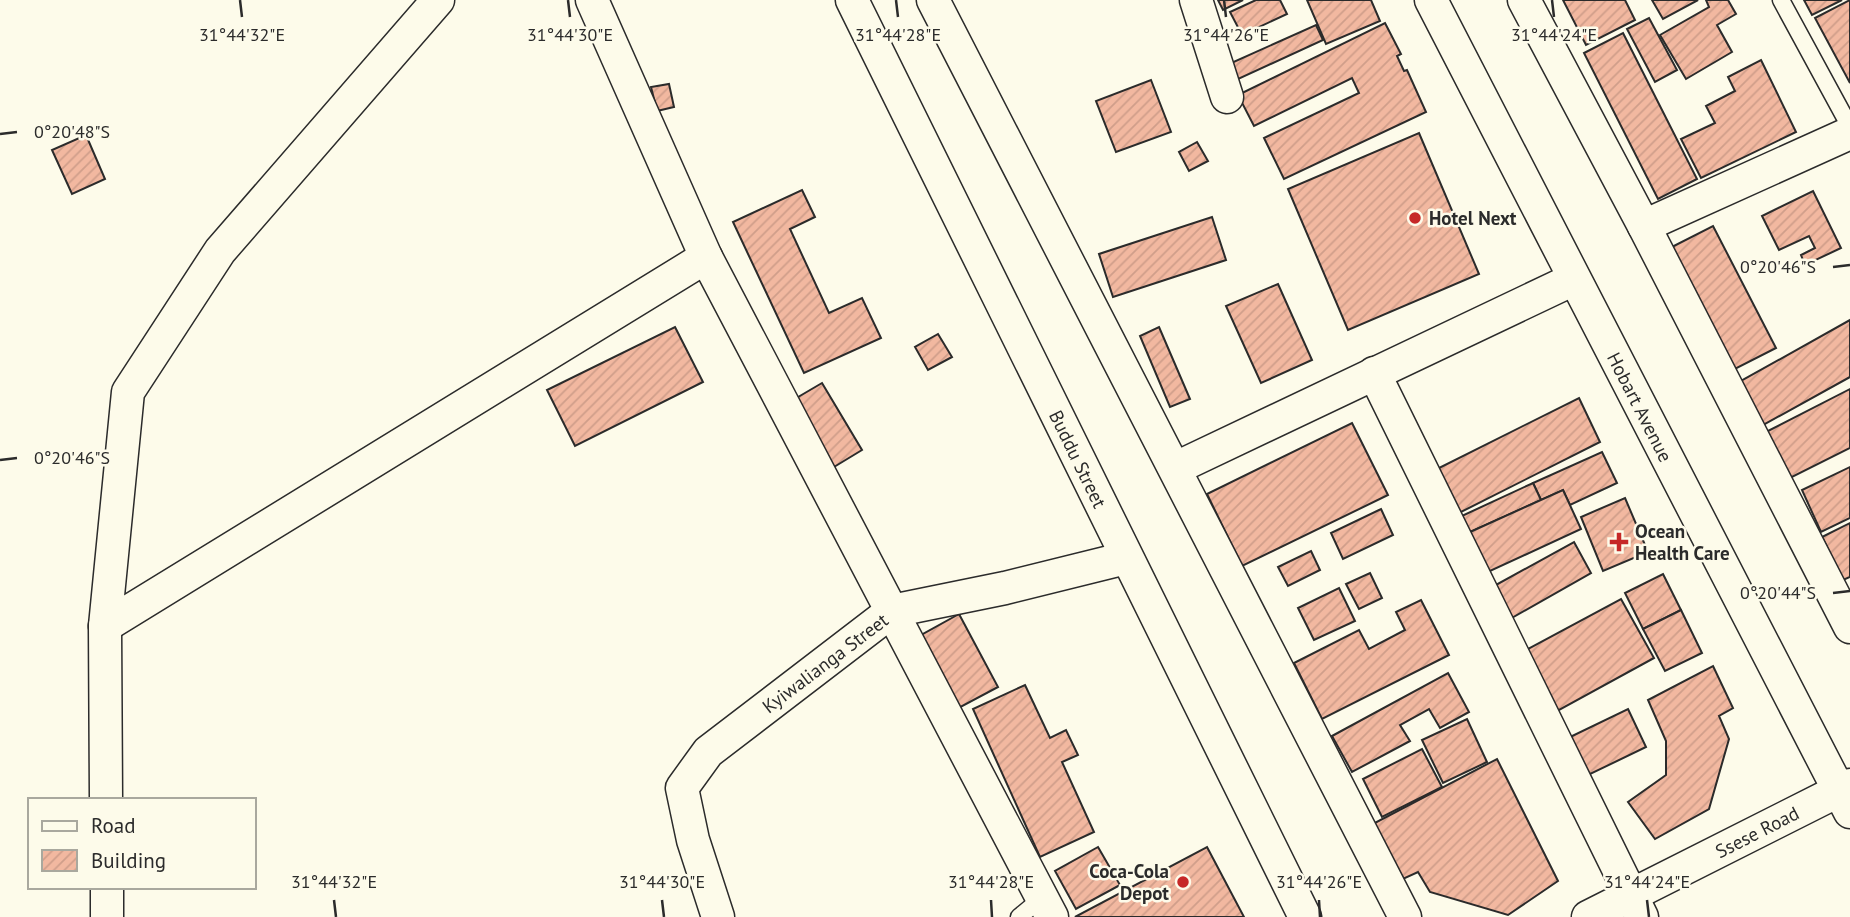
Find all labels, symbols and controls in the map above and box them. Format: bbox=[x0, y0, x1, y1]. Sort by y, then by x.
text: 31°44'32"E bbox=[199, 23, 285, 46]
text: 31°44'30"E bbox=[527, 23, 613, 46]
text: 31°44'28"E bbox=[855, 23, 941, 46]
text: 31°44'26"E bbox=[1183, 23, 1269, 46]
text: 31°44'24"E bbox=[1511, 23, 1597, 46]
text: 0°20'48"S bbox=[34, 120, 110, 143]
place label: Hotel Next bbox=[1429, 206, 1517, 230]
marker: Hotel Next bbox=[1407, 210, 1423, 226]
text: 0°20'46"S bbox=[1740, 255, 1816, 278]
street label: Hobart Avenue bbox=[1602, 348, 1678, 466]
street label: Buddu Street bbox=[1044, 406, 1112, 512]
text: 0°20'46"S bbox=[34, 446, 110, 469]
place label: Ocean Health Care bbox=[1635, 519, 1730, 565]
marker: Ocean Health Care bbox=[1609, 532, 1629, 552]
text: 0°20'44"S bbox=[1740, 581, 1816, 604]
street label: Kyiwalianga Street bbox=[757, 607, 893, 718]
legend bbox=[28, 798, 256, 889]
street label: Ssese Road bbox=[1711, 801, 1803, 863]
text: Road bbox=[91, 812, 135, 839]
text: Building bbox=[91, 847, 166, 874]
place label: Coca-Cola Depot bbox=[1089, 859, 1169, 905]
text: 31°44'32"E bbox=[291, 870, 377, 893]
text: 31°44'30"E bbox=[619, 870, 705, 893]
text: 31°44'28"E bbox=[948, 870, 1034, 893]
text: 31°44'26"E bbox=[1276, 870, 1362, 893]
text: 31°44'24"E bbox=[1604, 870, 1690, 893]
marker: Coca-Cola Depot bbox=[1175, 874, 1191, 890]

